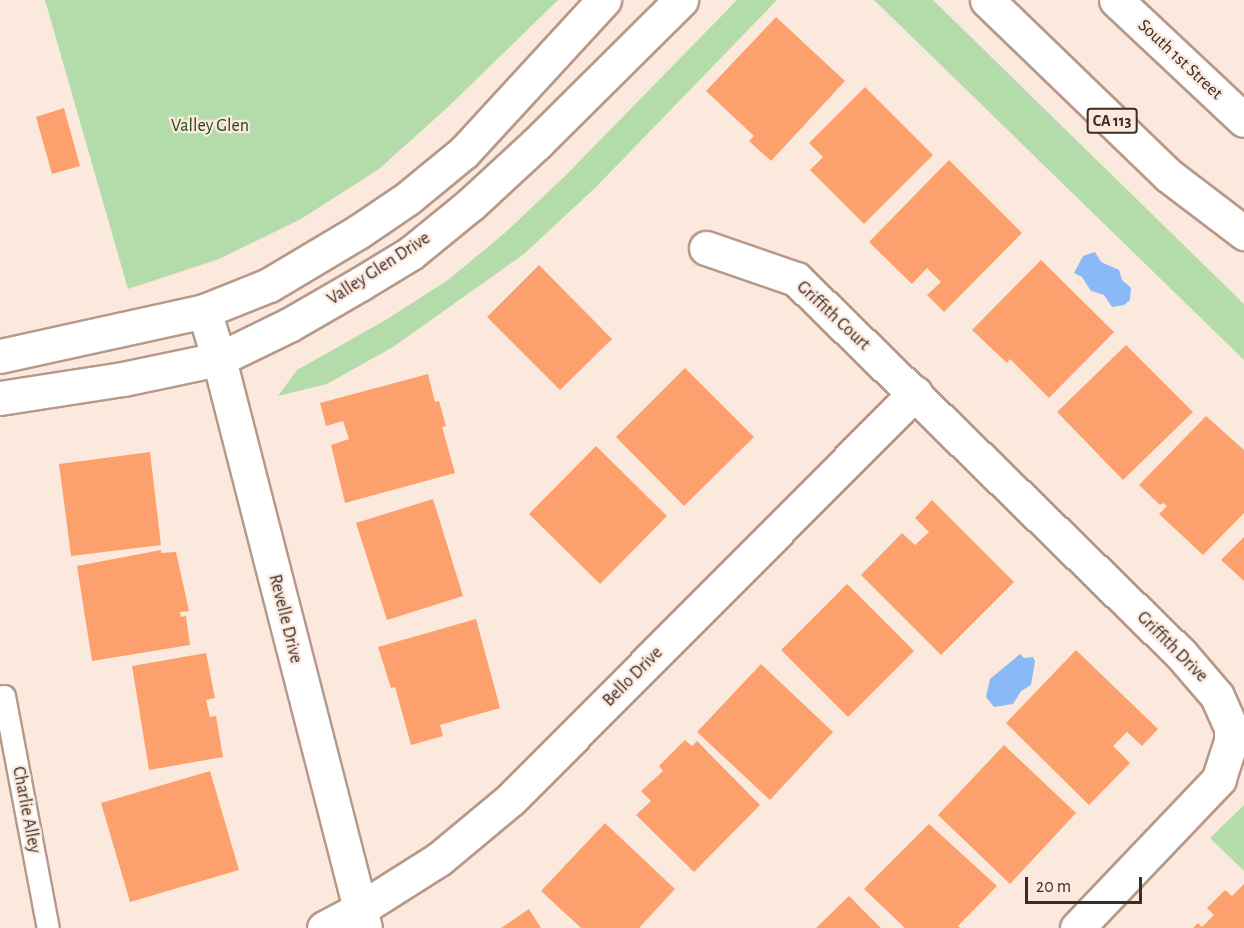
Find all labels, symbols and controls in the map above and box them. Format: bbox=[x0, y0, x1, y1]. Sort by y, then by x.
street label: South 1st Street bbox=[1133, 15, 1227, 105]
road number: CA 113 bbox=[1086, 108, 1138, 134]
park label: Valley Glen bbox=[171, 115, 249, 137]
street label: Valley Glen Drive bbox=[323, 228, 435, 310]
street label: Griffith Court bbox=[792, 277, 874, 355]
street label: Revelle Drive bbox=[264, 572, 306, 666]
street label: Griffith Drive bbox=[1132, 607, 1212, 687]
street label: Bello Drive bbox=[599, 643, 667, 711]
street label: Charlie Alley bbox=[7, 765, 45, 855]
scale bar bbox=[1028, 865, 1145, 903]
text: 20 m bbox=[1036, 878, 1071, 896]

